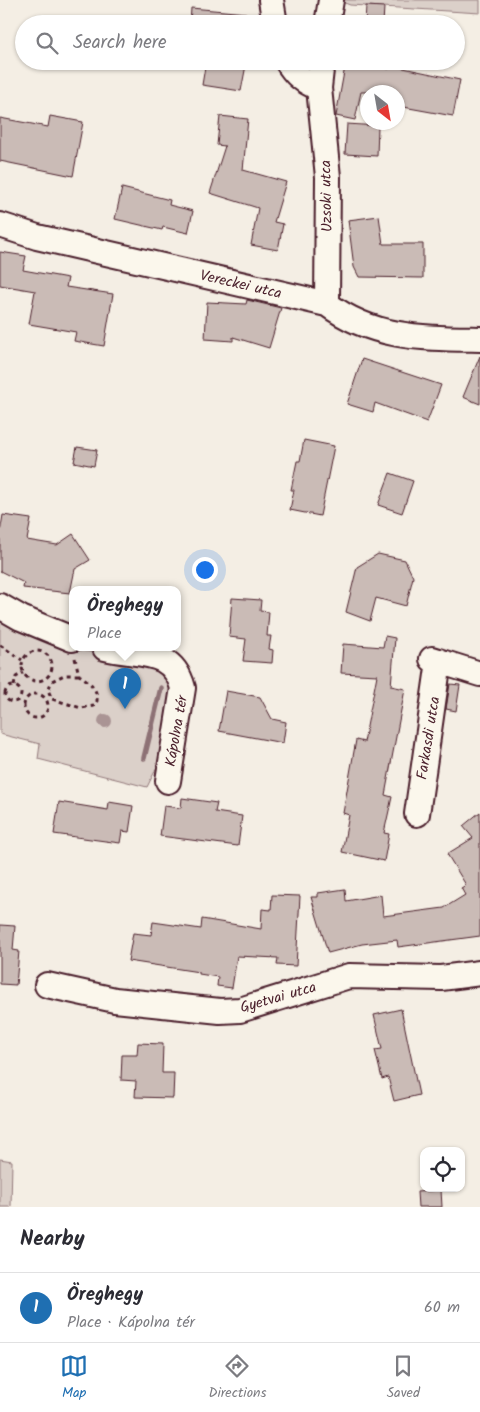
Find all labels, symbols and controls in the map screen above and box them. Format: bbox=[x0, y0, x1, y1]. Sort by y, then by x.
search box bbox=[15, 15, 465, 70]
text: Search here bbox=[73, 28, 167, 58]
icon: search bbox=[33, 29, 61, 57]
north arrow bbox=[360, 85, 405, 130]
street label: Uzsoki utca bbox=[314, 160, 340, 232]
street label: Vereckei utca bbox=[198, 264, 284, 306]
your location bbox=[192, 557, 218, 583]
popup bbox=[69, 586, 181, 651]
text: Öreghegy bbox=[87, 591, 163, 621]
text: Place bbox=[87, 621, 121, 646]
pin: 1 bbox=[109, 668, 141, 709]
street label: Kápolna tér bbox=[159, 693, 195, 769]
street label: Farkasdi utca bbox=[411, 695, 447, 782]
street label: Gyetvai utca bbox=[237, 976, 319, 1020]
map controls bbox=[420, 1147, 465, 1192]
button: locate bbox=[420, 1147, 465, 1192]
text: Nearby bbox=[20, 1223, 85, 1256]
text: Öreghegy bbox=[67, 1280, 143, 1310]
text: 1 bbox=[34, 1295, 38, 1320]
text: 60 m bbox=[424, 1295, 460, 1320]
text: Place · Kápolna tér bbox=[67, 1310, 195, 1335]
tab: Map bbox=[60, 1352, 88, 1404]
tab: Directions bbox=[208, 1352, 266, 1404]
tab: Saved bbox=[387, 1352, 420, 1404]

